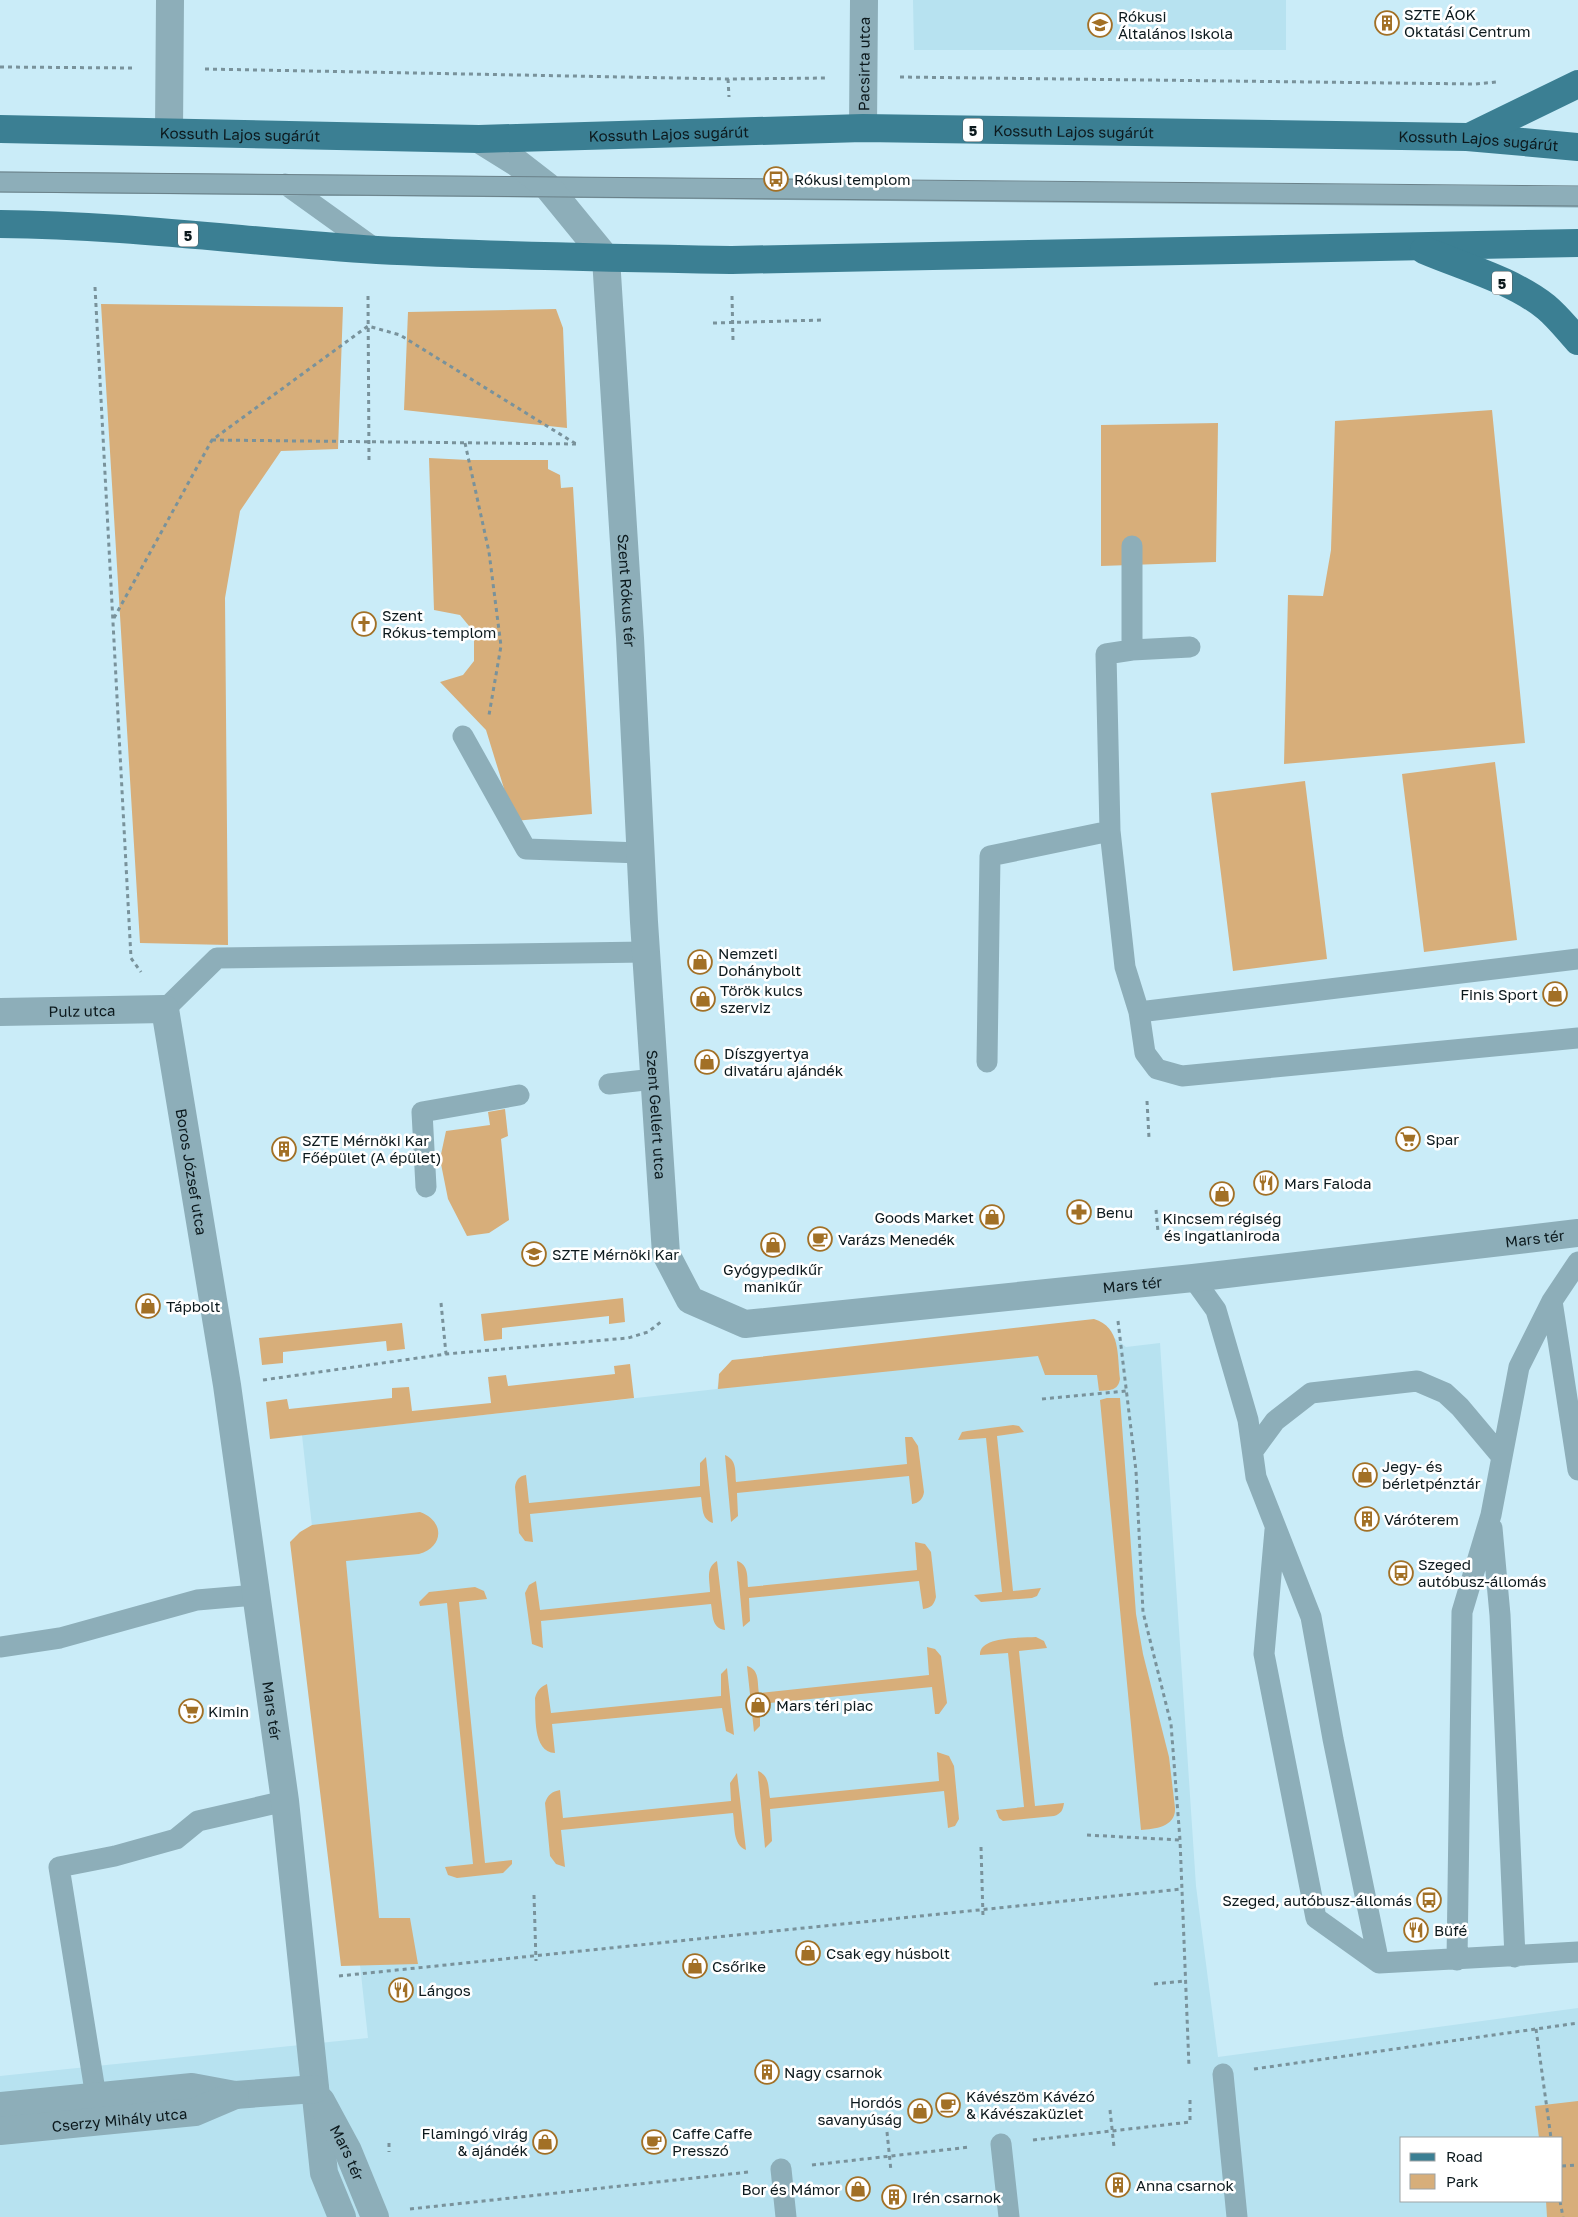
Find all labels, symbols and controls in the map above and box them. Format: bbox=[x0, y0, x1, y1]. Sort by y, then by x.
place label: SZTE ÁOK Oktatási Centrum bbox=[1404, 5, 1531, 40]
place label: Rókusi Általános Iskola bbox=[1118, 7, 1233, 42]
building icon: SZTE ÁOK Oktatási Centrum bbox=[1374, 10, 1400, 36]
school or university icon: Rókusi Általános Iskola bbox=[1087, 12, 1113, 38]
street label: Pacsirta utca bbox=[854, 17, 873, 111]
road number: 5 bbox=[963, 118, 983, 142]
street label: Kossuth Lajos sugárút bbox=[993, 121, 1154, 141]
street label: Kossuth Lajos sugárút bbox=[588, 122, 749, 145]
street label: Kossuth Lajos sugárút bbox=[159, 123, 320, 145]
street label: Kossuth Lajos sugárút bbox=[1398, 127, 1559, 154]
bus stop icon: Rókusi templom bbox=[763, 166, 789, 192]
place label: Rókusi templom bbox=[794, 170, 910, 188]
road number: 5 bbox=[178, 224, 198, 246]
road number: 5 bbox=[1492, 272, 1512, 294]
street label: Szent Rókus tér bbox=[614, 533, 639, 648]
place label: Szent Rókus-templom bbox=[382, 606, 496, 641]
church icon: Szent Rókus-templom bbox=[351, 611, 377, 637]
place label: Nemzeti Dohánybolt bbox=[718, 944, 801, 979]
shop icon: Nemzeti Dohánybolt bbox=[687, 949, 713, 975]
place label: Török kulcs szerviz bbox=[720, 981, 803, 1016]
shop icon: Finis Sport bbox=[1542, 981, 1568, 1007]
place label: Finis Sport bbox=[1460, 985, 1538, 1003]
shop icon: Török kulcs szerviz bbox=[690, 986, 716, 1012]
street label: Pulz utca bbox=[48, 1001, 116, 1020]
place label: Díszgyertya divatáru ajándék bbox=[724, 1044, 844, 1079]
street label: Szent Gellért utca bbox=[643, 1049, 670, 1180]
shop icon: Díszgyertya divatáru ajándék bbox=[694, 1049, 720, 1075]
street label: Boros József utca bbox=[173, 1107, 211, 1236]
supermarket icon: Spar bbox=[1395, 1126, 1421, 1152]
place label: Spar bbox=[1426, 1130, 1459, 1148]
place label: SZTE Mérnöki Kar Főépület (A épület) bbox=[302, 1131, 441, 1166]
building icon: SZTE Mérnöki Kar Főépület (A épület) bbox=[271, 1136, 297, 1162]
restaurant icon: Mars Faloda bbox=[1253, 1170, 1279, 1196]
place label: Mars Faloda bbox=[1284, 1174, 1371, 1192]
shop icon: Kincsem régiség és ingatlaniroda bbox=[1209, 1181, 1235, 1207]
pharmacy icon: Benu bbox=[1066, 1199, 1092, 1225]
place label: Benu bbox=[1096, 1203, 1133, 1221]
shop icon: Goods Market bbox=[979, 1204, 1005, 1230]
place label: Goods Market bbox=[874, 1208, 974, 1226]
place label: Kincsem régiség és ingatlaniroda bbox=[1163, 1209, 1281, 1244]
cafe icon: Varázs Menedék bbox=[807, 1226, 833, 1252]
street label: Mars tér bbox=[1504, 1226, 1565, 1250]
place label: Varázs Menedék bbox=[838, 1230, 956, 1248]
shop icon: Gyógypedikűr manikűr bbox=[760, 1232, 786, 1258]
school or university icon: SZTE Mérnöki Kar bbox=[521, 1241, 547, 1267]
place label: SZTE Mérnöki Kar bbox=[552, 1245, 679, 1263]
place label: Gyógypedikűr manikűr bbox=[723, 1260, 823, 1295]
street label: Mars tér bbox=[1102, 1272, 1163, 1296]
shop icon: Tápbolt bbox=[135, 1293, 161, 1319]
place label: Tápbolt bbox=[166, 1297, 220, 1315]
place label: Jegy- és bérletpénztár bbox=[1382, 1457, 1481, 1492]
shop icon: Jegy- és bérletpénztár bbox=[1352, 1462, 1378, 1488]
building icon: Váróterem bbox=[1354, 1506, 1380, 1532]
place label: Váróterem bbox=[1384, 1510, 1459, 1528]
place label: Szeged autóbusz-állomás bbox=[1418, 1555, 1547, 1590]
bus stop icon: Szeged autóbusz-állomás bbox=[1388, 1560, 1414, 1586]
street label: Mars tér bbox=[259, 1680, 285, 1742]
shop icon: Mars téri piac bbox=[745, 1692, 771, 1718]
place label: Mars téri piac bbox=[776, 1696, 873, 1714]
supermarket icon: Kimin bbox=[178, 1698, 204, 1724]
place label: Kimin bbox=[208, 1702, 249, 1720]
bus stop icon: Szeged, autóbusz-állomás bbox=[1416, 1887, 1442, 1913]
place label: Szeged, autóbusz-állomás bbox=[1222, 1891, 1412, 1909]
restaurant icon: Büfé bbox=[1403, 1917, 1429, 1943]
place label: Büfé bbox=[1434, 1921, 1467, 1939]
shop icon: Csak egy húsbolt bbox=[795, 1940, 821, 1966]
place label: Csak egy húsbolt bbox=[826, 1944, 950, 1962]
shop icon: Csőrike bbox=[682, 1953, 708, 1979]
place label: Csőrike bbox=[712, 1957, 766, 1975]
restaurant icon: Lángos bbox=[388, 1977, 414, 2003]
place label: Lángos bbox=[418, 1981, 471, 1999]
building icon: Nagy csarnok bbox=[754, 2059, 780, 2085]
place label: Nagy csarnok bbox=[784, 2063, 883, 2081]
place label: Kávészöm Kávézó & Kávészaküzlet bbox=[966, 2087, 1095, 2122]
cafe icon: Kávészöm Kávézó & Kávészaküzlet bbox=[935, 2092, 961, 2118]
place label: Hordós savanyúság bbox=[817, 2093, 902, 2128]
shop icon: Hordós savanyúság bbox=[907, 2098, 933, 2124]
street label: Cserzy Mihály utca bbox=[51, 2104, 188, 2135]
street label: Mars tér bbox=[326, 2122, 368, 2183]
place label: Flamingó virág & ajándék bbox=[421, 2124, 529, 2159]
place label: Caffe Caffe Presszó bbox=[672, 2124, 753, 2159]
shop icon: Flamingó virág & ajándék bbox=[532, 2129, 558, 2155]
cafe icon: Caffe Caffe Presszó bbox=[641, 2129, 667, 2155]
legend bbox=[1400, 2137, 1563, 2202]
text: Road bbox=[1446, 2147, 1483, 2165]
building icon: Anna csarnok bbox=[1105, 2172, 1131, 2198]
text: Park bbox=[1446, 2172, 1479, 2190]
shop icon: Bor és Mámor bbox=[845, 2176, 871, 2202]
place label: Anna csarnok bbox=[1136, 2176, 1234, 2194]
place label: Bor és Mámor bbox=[741, 2180, 840, 2198]
building icon: Irén csarnok bbox=[881, 2184, 907, 2210]
place label: Irén csarnok bbox=[912, 2188, 1002, 2206]

